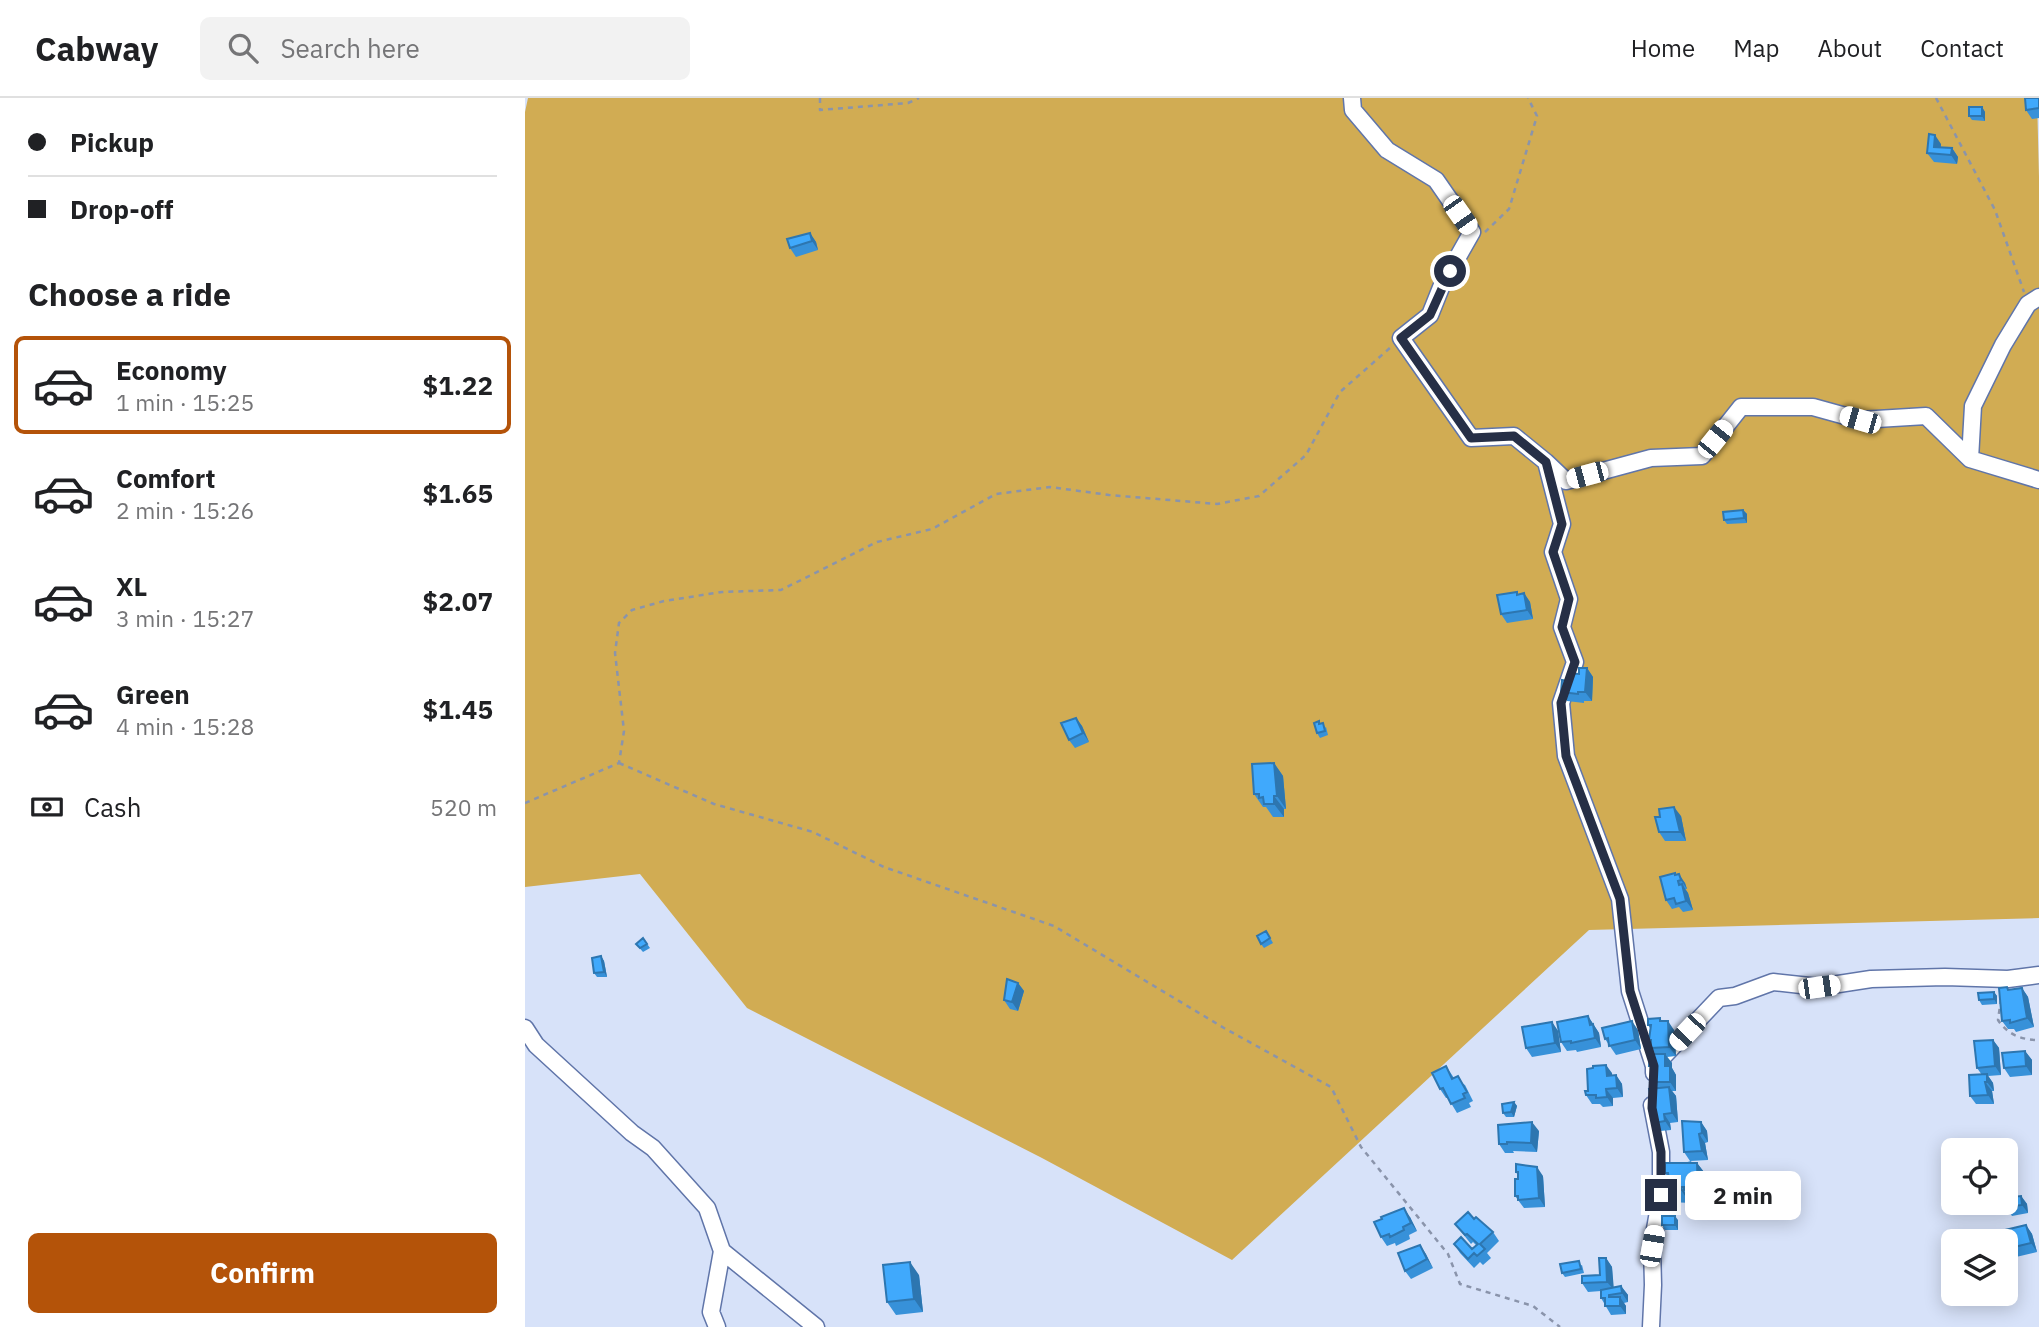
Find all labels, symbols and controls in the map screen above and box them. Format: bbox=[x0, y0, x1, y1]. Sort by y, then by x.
search box bbox=[200, 17, 690, 80]
text: Cabway bbox=[35, 27, 158, 70]
icon: search bbox=[224, 29, 262, 67]
text: Search here bbox=[280, 31, 420, 65]
text: Home bbox=[1631, 32, 1695, 64]
text: Map bbox=[1733, 32, 1779, 64]
text: About bbox=[1817, 32, 1882, 64]
text: Contact bbox=[1920, 32, 2004, 64]
text: Pickup bbox=[70, 125, 154, 159]
text: Drop-off bbox=[70, 192, 173, 226]
car bbox=[1440, 192, 1481, 238]
route start bbox=[1434, 255, 1466, 287]
text: Choose a ride bbox=[28, 273, 231, 315]
text: Economy bbox=[116, 353, 227, 387]
icon: car bbox=[32, 354, 95, 417]
text: $1.22 bbox=[423, 368, 493, 402]
text: 1 min · 15:25 bbox=[116, 387, 254, 417]
car bbox=[1837, 404, 1884, 436]
car bbox=[1694, 416, 1737, 462]
car bbox=[1564, 459, 1611, 491]
text: Comfort bbox=[116, 461, 215, 495]
icon: car bbox=[32, 462, 95, 525]
text: $1.65 bbox=[423, 476, 493, 510]
text: 2 min · 15:26 bbox=[116, 495, 254, 525]
text: XL bbox=[116, 569, 147, 603]
icon: car bbox=[32, 570, 95, 633]
text: $2.07 bbox=[423, 584, 493, 618]
text: 3 min · 15:27 bbox=[116, 603, 254, 633]
text: Green bbox=[116, 677, 190, 711]
icon: car bbox=[32, 678, 95, 741]
text: $1.45 bbox=[423, 692, 493, 726]
text: 4 min · 15:28 bbox=[116, 711, 254, 741]
icon: cash bbox=[28, 788, 66, 826]
text: Cash bbox=[84, 790, 141, 824]
text: 520 m bbox=[430, 792, 497, 822]
car bbox=[1797, 974, 1842, 1000]
car bbox=[1665, 1009, 1710, 1055]
map controls bbox=[1941, 1138, 2018, 1306]
button: locate bbox=[1941, 1138, 2018, 1215]
callout: 2 min bbox=[1685, 1170, 1801, 1220]
route end bbox=[1645, 1179, 1677, 1211]
text: 2 min bbox=[1713, 1180, 1773, 1210]
car bbox=[1639, 1223, 1666, 1269]
button: layers bbox=[1941, 1229, 2018, 1306]
button: Confirm bbox=[28, 1233, 497, 1313]

